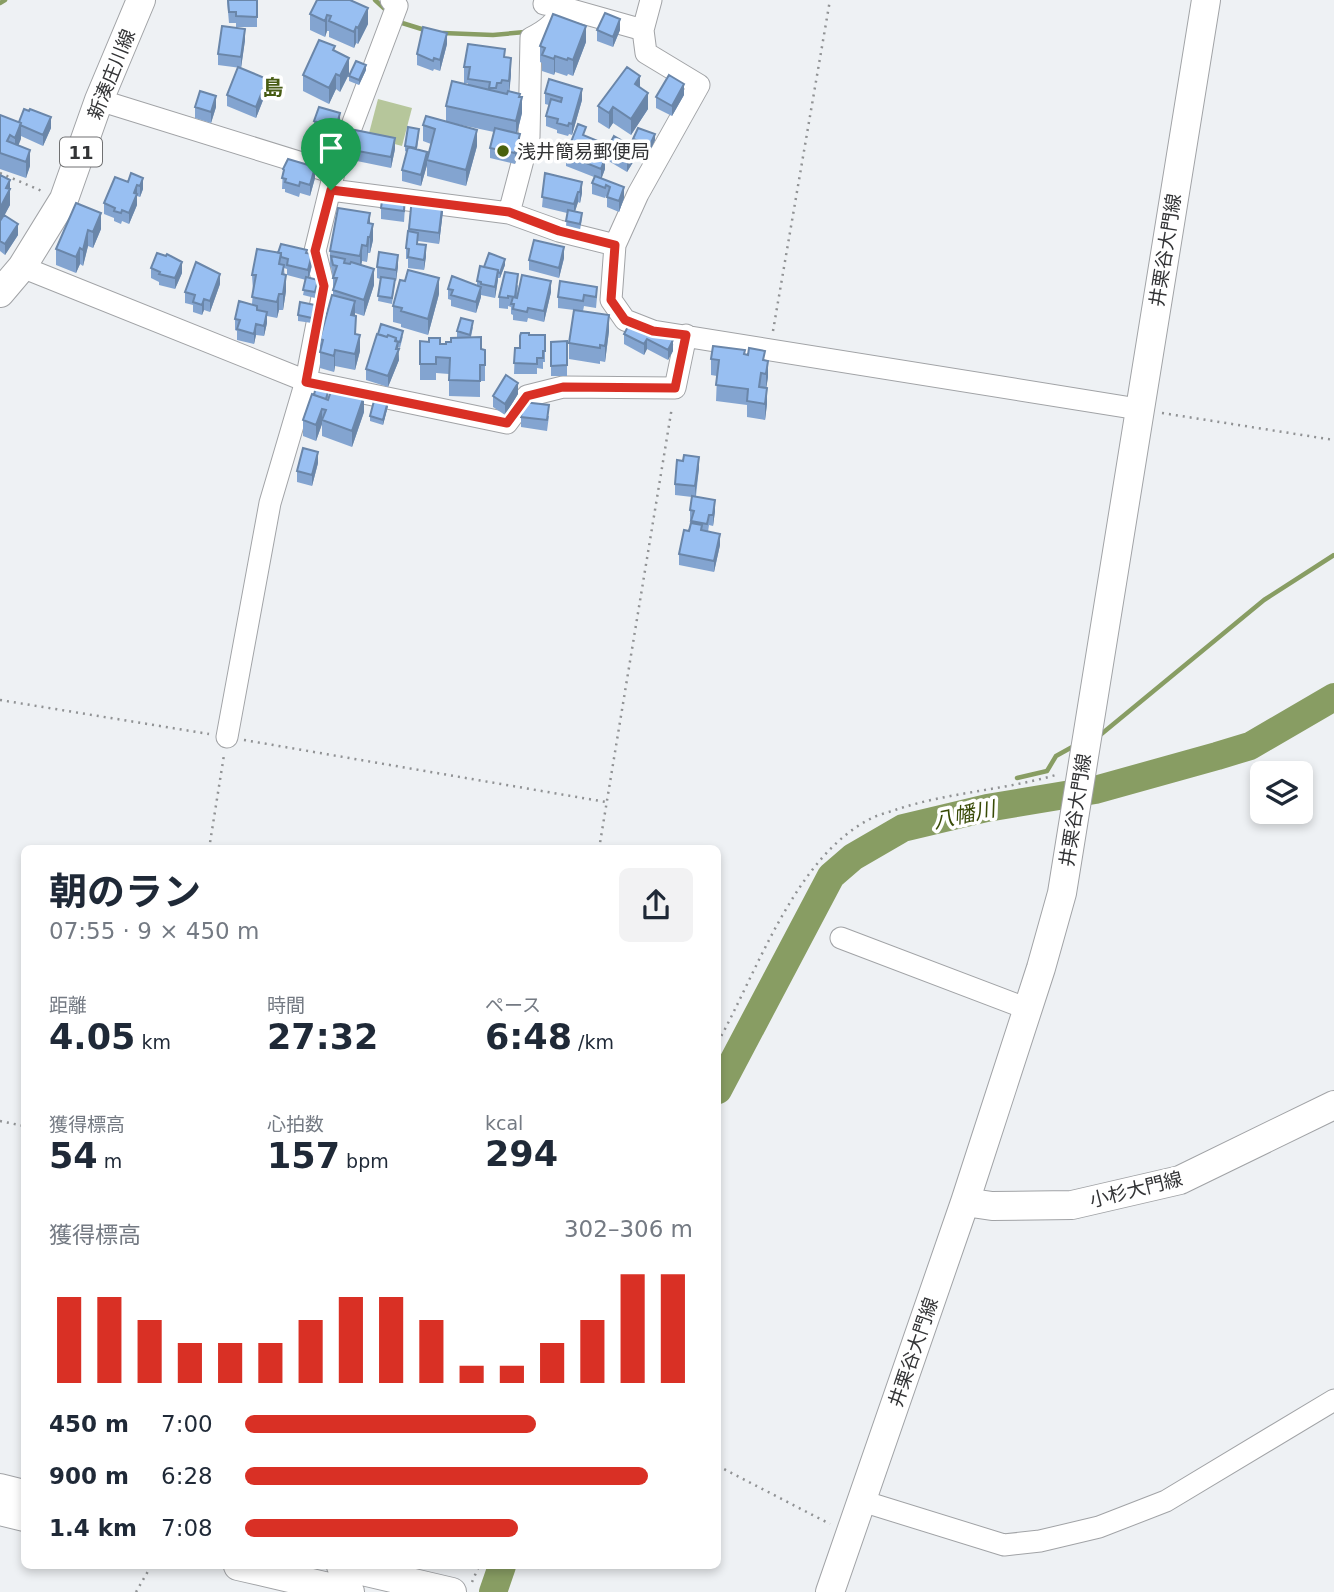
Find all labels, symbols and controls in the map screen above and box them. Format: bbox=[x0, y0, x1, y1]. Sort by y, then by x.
street label: 新湊庄川線 bbox=[83, 26, 139, 122]
district label: 島 bbox=[263, 76, 284, 100]
pin bbox=[301, 118, 361, 190]
icon: arrive bbox=[312, 129, 350, 167]
road number: 11 bbox=[60, 138, 102, 167]
place label: 浅井簡易郵便局 bbox=[517, 140, 650, 162]
marker: 浅井簡易郵便局 bbox=[495, 143, 511, 159]
street label: 井栗谷大門線 bbox=[1145, 192, 1185, 308]
street label: 井栗谷大門線 bbox=[1055, 752, 1095, 868]
map controls bbox=[1250, 761, 1313, 824]
button: layers bbox=[1250, 761, 1313, 824]
water label: 八幡川 bbox=[931, 796, 999, 833]
button: share bbox=[619, 868, 693, 942]
text: 朝のラン bbox=[49, 870, 201, 914]
text: 07:55 · 9 × 450 m bbox=[49, 918, 259, 944]
text: 距離 bbox=[49, 994, 87, 1016]
text: 時間 bbox=[267, 994, 305, 1016]
text: ペース bbox=[485, 994, 541, 1016]
text: 4.05 bbox=[49, 1017, 135, 1057]
text: 27:32 bbox=[267, 1017, 378, 1057]
text: 6:48 bbox=[485, 1017, 572, 1057]
text: km bbox=[135, 1031, 171, 1053]
text: /km bbox=[572, 1031, 614, 1053]
text: kcal bbox=[485, 1112, 523, 1134]
text: 獲得標高 bbox=[49, 1113, 125, 1135]
text: 心拍数 bbox=[267, 1113, 324, 1135]
text: 294 bbox=[485, 1134, 558, 1174]
text: 54 bbox=[49, 1136, 98, 1176]
text: 157 bbox=[267, 1136, 340, 1176]
text: m bbox=[98, 1150, 122, 1172]
text: bpm bbox=[340, 1150, 389, 1172]
street label: 小杉大門線 bbox=[1087, 1167, 1185, 1211]
text: 302–306 m bbox=[564, 1216, 693, 1242]
text: 獲得標高 bbox=[49, 1222, 141, 1248]
street label: 井栗谷大門線 bbox=[884, 1295, 942, 1409]
text: 450 m bbox=[49, 1411, 129, 1437]
text: 7:00 bbox=[161, 1411, 213, 1437]
text: 900 m bbox=[49, 1463, 129, 1489]
text: 6:28 bbox=[161, 1463, 213, 1489]
text: 1.4 km bbox=[49, 1515, 137, 1541]
text: 7:08 bbox=[161, 1515, 213, 1541]

